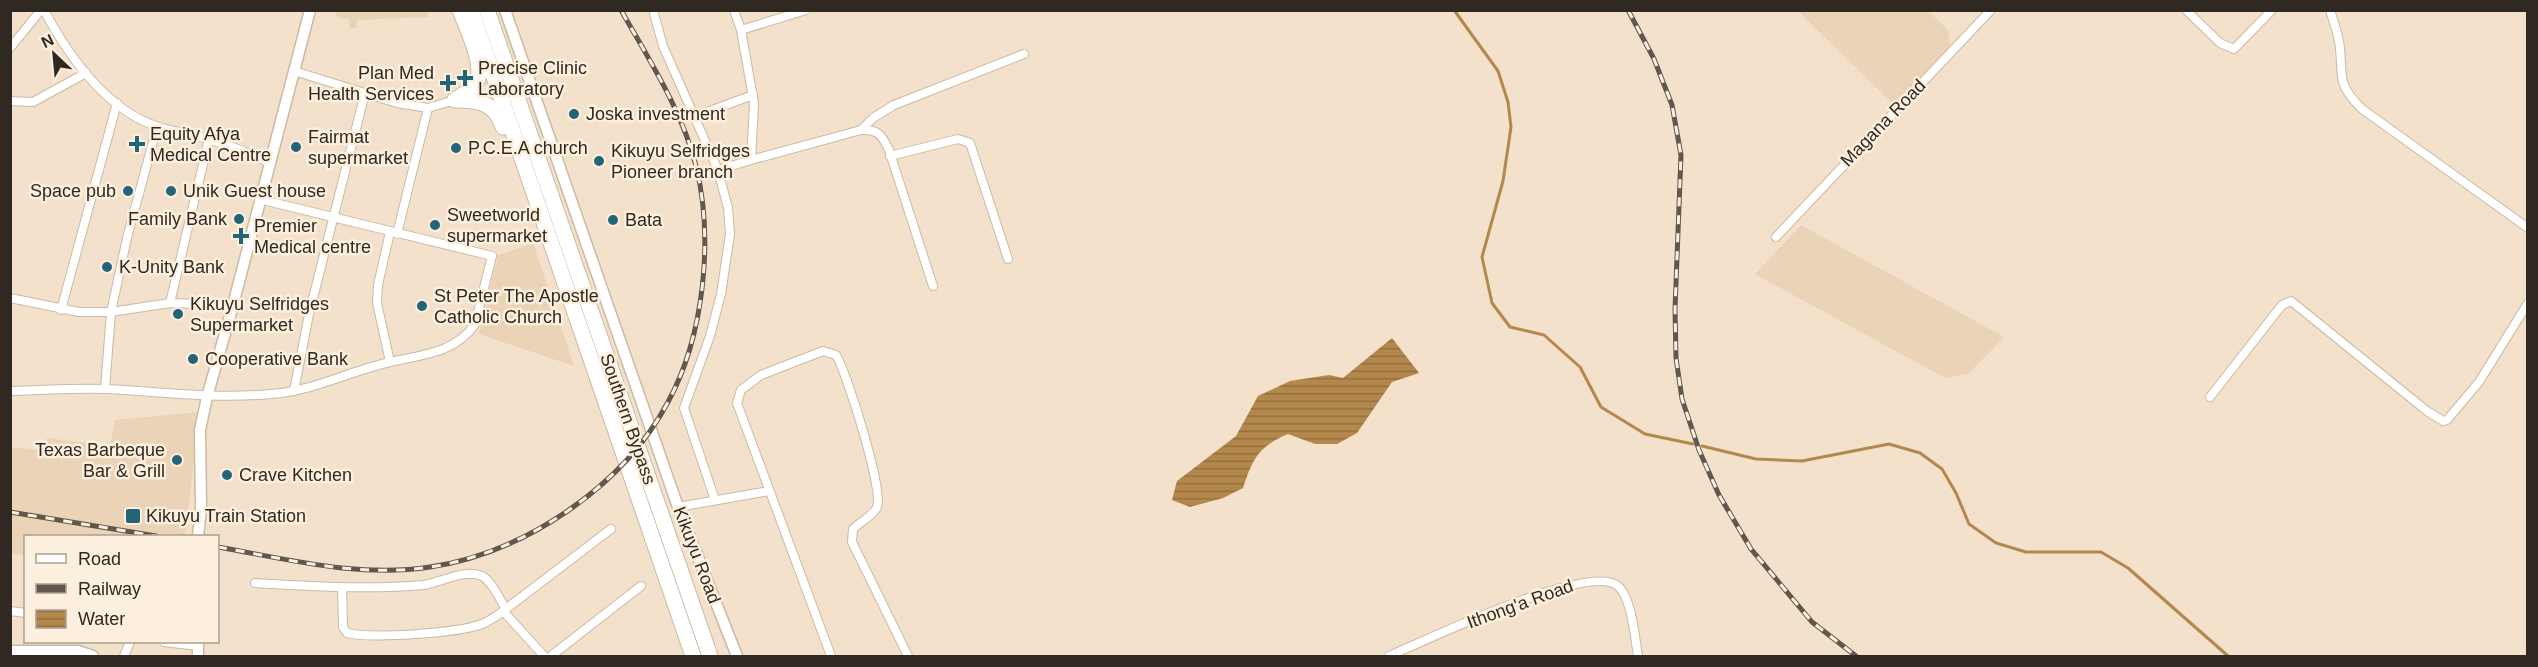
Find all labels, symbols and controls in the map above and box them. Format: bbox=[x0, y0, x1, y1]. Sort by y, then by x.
north arrow bbox=[24, 24, 84, 84]
text: N bbox=[39, 31, 57, 51]
place label: Precise Clinic Laboratory bbox=[478, 58, 587, 99]
place label: Plan Med Health Services bbox=[308, 63, 434, 104]
marker: Precise Clinic Laboratory bbox=[456, 69, 474, 87]
marker: Plan Med Health Services bbox=[439, 74, 457, 92]
street label: Magana Road bbox=[1837, 75, 1929, 171]
place label: Joska investment bbox=[586, 104, 725, 124]
marker: Joska investment bbox=[567, 107, 581, 121]
place label: Equity Afya Medical Centre bbox=[150, 124, 271, 165]
place label: Fairmat supermarket bbox=[308, 127, 408, 168]
marker: Equity Afya Medical Centre bbox=[128, 135, 146, 153]
place label: P.C.E.A church bbox=[468, 138, 588, 158]
marker: Fairmat supermarket bbox=[289, 140, 303, 154]
marker: P.C.E.A church bbox=[449, 141, 463, 155]
place label: Kikuyu Selfridges Pioneer branch bbox=[611, 141, 750, 182]
marker: Kikuyu Selfridges Pioneer branch bbox=[592, 154, 606, 168]
place label: Space pub bbox=[30, 181, 116, 201]
place label: Unik Guest house bbox=[183, 181, 326, 201]
marker: Space pub bbox=[121, 184, 135, 198]
marker: Unik Guest house bbox=[164, 184, 178, 198]
place label: Sweetworld supermarket bbox=[447, 205, 547, 246]
place label: Family Bank bbox=[128, 209, 228, 229]
place label: Bata bbox=[625, 210, 663, 230]
marker: Family Bank bbox=[232, 212, 246, 226]
marker: Bata bbox=[606, 213, 620, 227]
place label: Premier Medical centre bbox=[254, 216, 371, 257]
marker: Sweetworld supermarket bbox=[428, 218, 442, 232]
marker: Premier Medical centre bbox=[232, 227, 250, 245]
place label: K-Unity Bank bbox=[119, 257, 225, 277]
marker: K-Unity Bank bbox=[100, 260, 114, 274]
place label: St Peter The Apostle Catholic Church bbox=[434, 286, 599, 327]
place label: Kikuyu Selfridges Supermarket bbox=[190, 294, 329, 335]
marker: St Peter The Apostle Catholic Church bbox=[415, 299, 429, 313]
marker: Kikuyu Selfridges Supermarket bbox=[171, 307, 185, 321]
place label: Cooperative Bank bbox=[205, 349, 349, 369]
street label: Southern Bypass bbox=[596, 351, 660, 487]
marker: Cooperative Bank bbox=[186, 352, 200, 366]
place label: Texas Barbeque Bar & Grill bbox=[35, 440, 165, 481]
marker: Texas Barbeque Bar & Grill bbox=[170, 453, 184, 467]
place label: Crave Kitchen bbox=[239, 465, 352, 485]
marker: Crave Kitchen bbox=[220, 468, 234, 482]
street label: Kikuyu Road bbox=[669, 504, 725, 606]
place label: Kikuyu Train Station bbox=[146, 506, 306, 526]
marker: Kikuyu Train Station bbox=[124, 507, 142, 525]
legend bbox=[24, 535, 219, 643]
text: Road bbox=[78, 549, 121, 569]
street label: Ithong'a Road bbox=[1464, 576, 1576, 632]
text: Railway bbox=[78, 579, 141, 599]
text: Water bbox=[78, 609, 125, 629]

